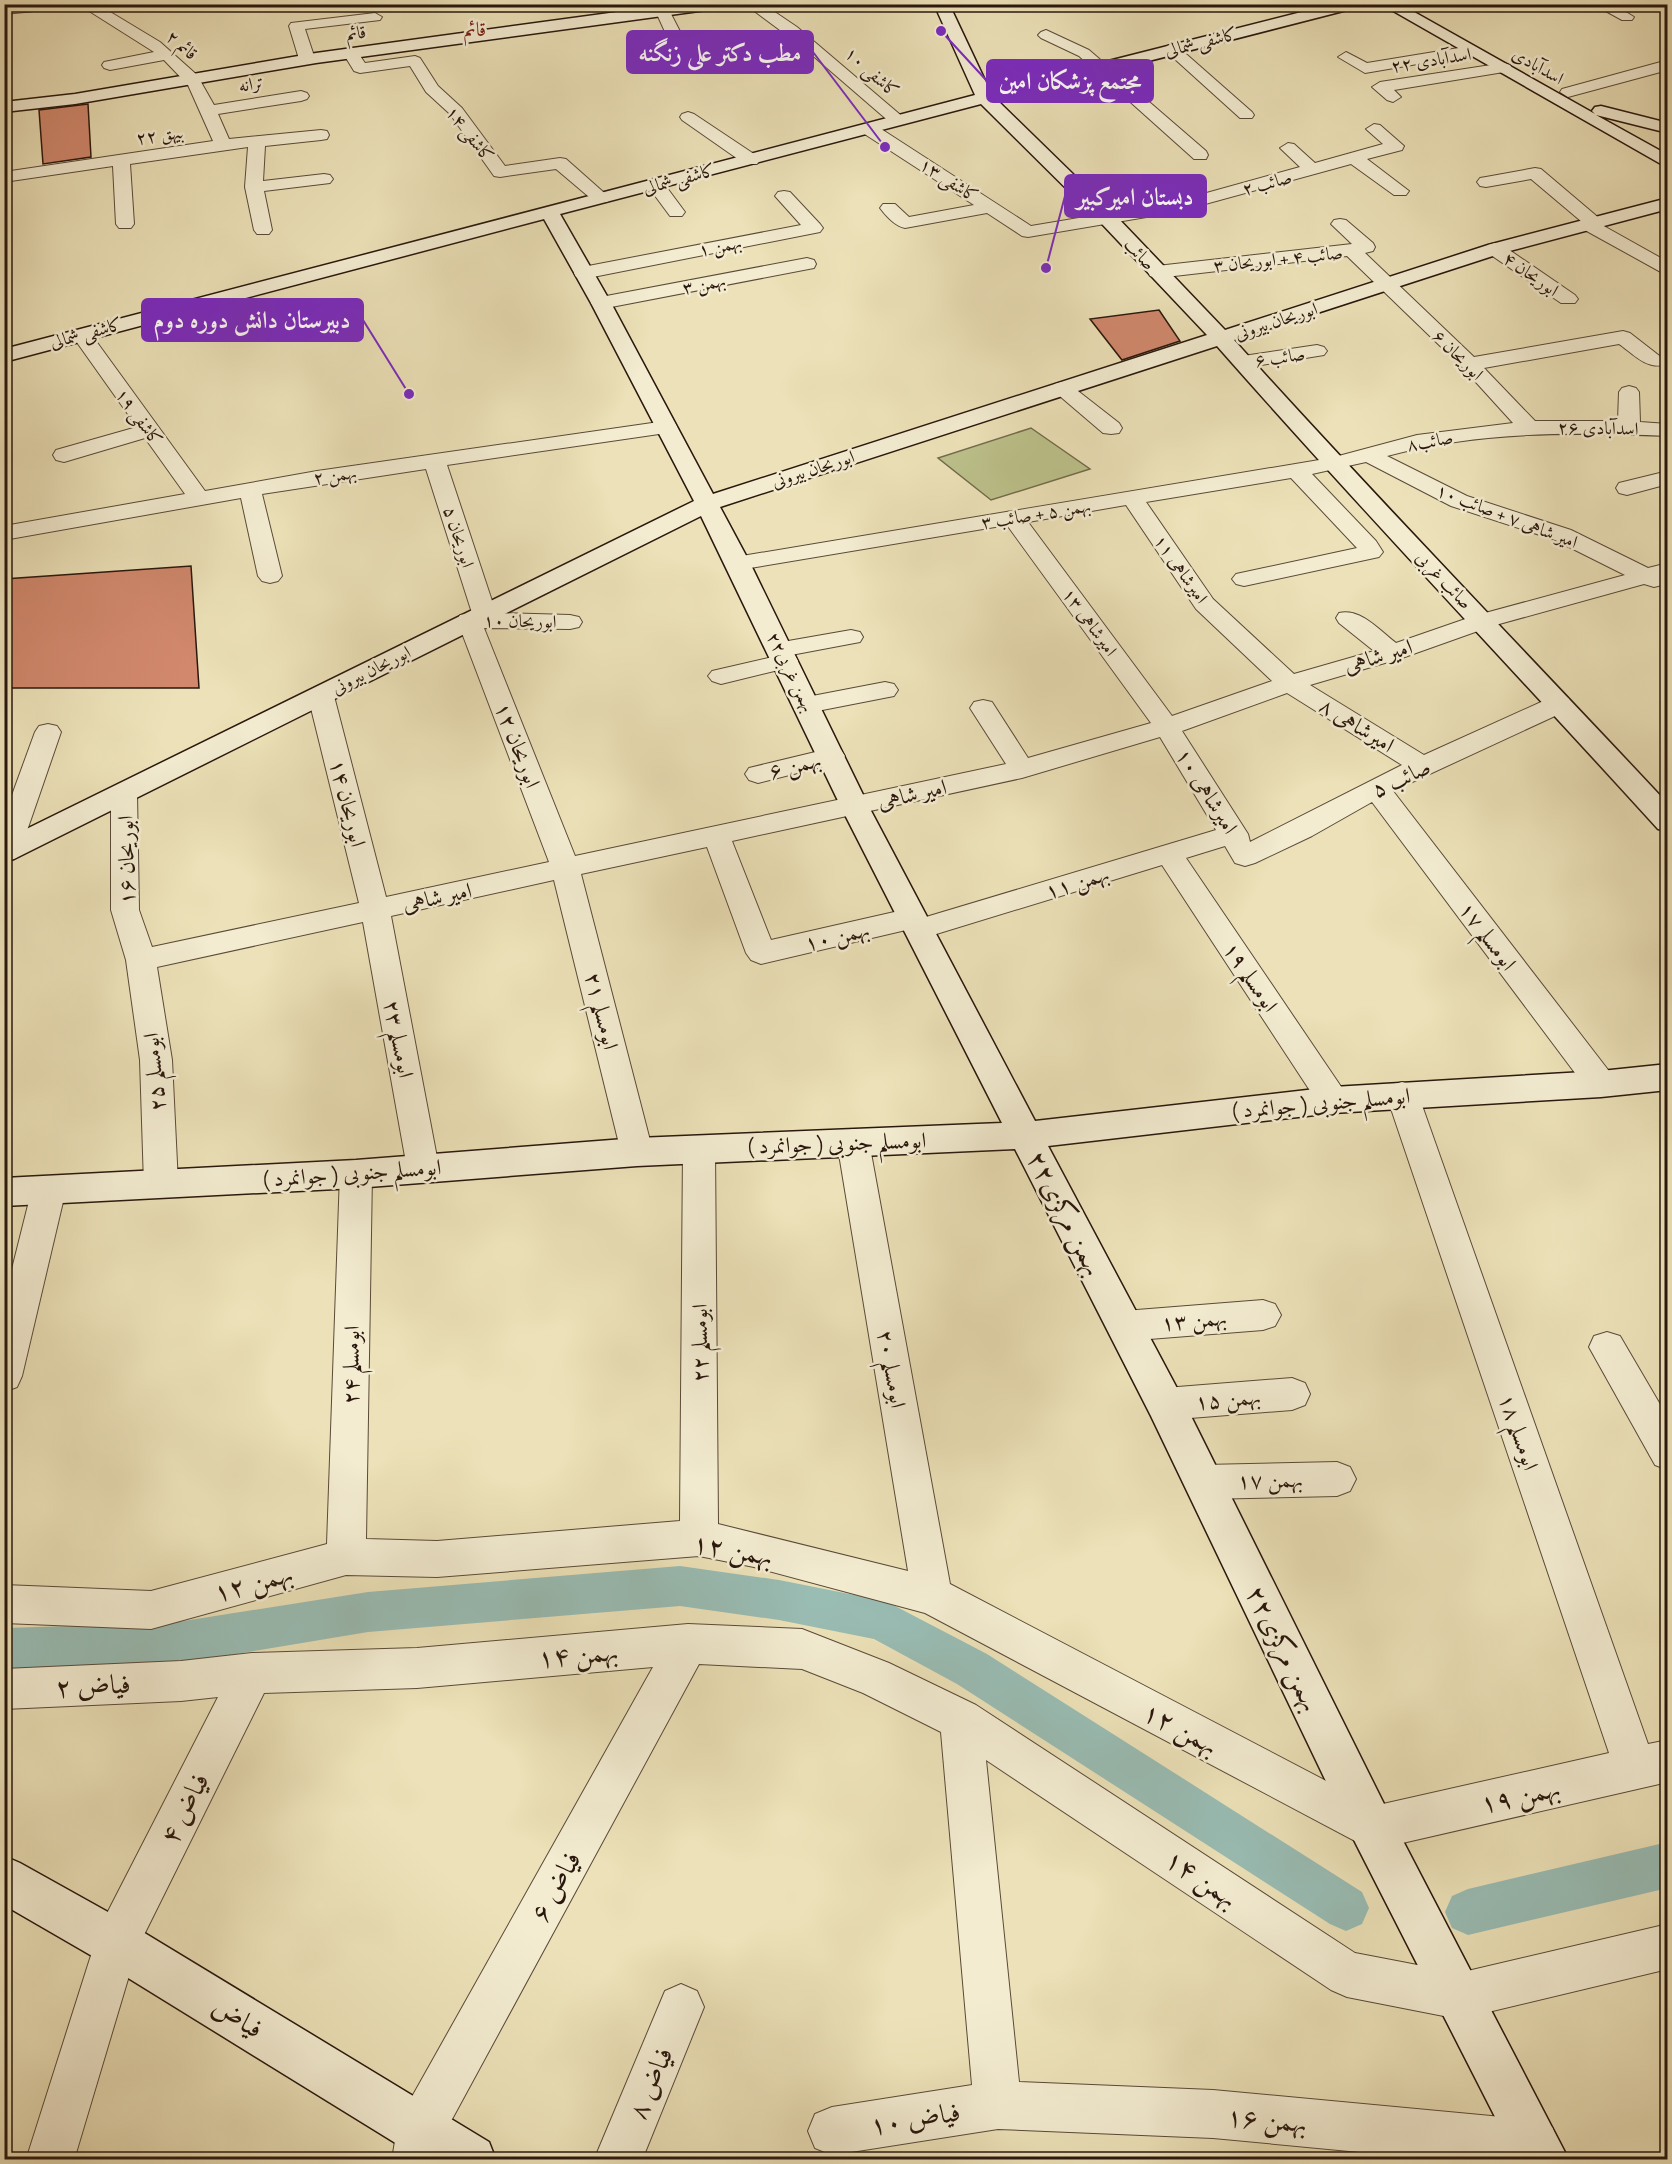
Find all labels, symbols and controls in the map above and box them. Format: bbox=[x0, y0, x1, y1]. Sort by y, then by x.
district label: قائم bbox=[464, 17, 486, 47]
street label: قائم bbox=[345, 21, 368, 50]
street label: کاشفی شمالی bbox=[1162, 22, 1240, 64]
street label: قائم ۲ bbox=[158, 25, 202, 68]
callout: مطب دکتر علی زنگنه bbox=[627, 31, 813, 73]
text: مطب دکتر علی زنگنه bbox=[639, 37, 801, 72]
street label: کاشفی ۱۰ bbox=[839, 42, 904, 104]
street label: اسدآبادی bbox=[1508, 42, 1568, 90]
street label: اسدآبادی ۲۲ bbox=[1389, 43, 1473, 77]
callout: مجتمع پزشکان امین bbox=[987, 60, 1153, 102]
text: مجتمع پزشکان امین bbox=[999, 66, 1142, 103]
street label: ترانه bbox=[237, 71, 265, 97]
street label: کاشفی ۱۴ bbox=[440, 101, 499, 168]
street label: بیهق ۲۲ bbox=[135, 121, 186, 150]
street label: کاشفی ۱۳ bbox=[915, 153, 982, 209]
street label: کاشفی شمالی bbox=[640, 159, 718, 201]
street label: صائب ۲ bbox=[1240, 166, 1294, 200]
callout: دبستان امیرکبیر bbox=[1065, 175, 1206, 217]
text: دبستان امیرکبیر bbox=[1073, 182, 1194, 212]
street label: بهمن ۱ bbox=[697, 231, 744, 262]
street label: صائب bbox=[1120, 233, 1160, 275]
street label: صائب ۴ + ابوریحان ۳ bbox=[1212, 241, 1344, 277]
street label: ابوریحان ۴ bbox=[1499, 247, 1563, 301]
street label: بهمن ۳ bbox=[681, 269, 728, 300]
street label: ابوریحان بیرونی bbox=[1232, 297, 1320, 345]
callout: دبیرستان دانش دوره دوم bbox=[142, 299, 363, 341]
text: دبیرستان دانش دوره دوم bbox=[153, 305, 351, 341]
street label: کاشفی شمالی bbox=[47, 313, 125, 355]
street label: ابوریحان ۶ bbox=[1428, 325, 1488, 385]
street label: صائب ۶ bbox=[1253, 343, 1307, 371]
street label: کاشفی ۱۹ bbox=[109, 384, 167, 451]
street label: اسدآبادی ۲۶ bbox=[1557, 416, 1639, 440]
street label: صائب۸ bbox=[1405, 426, 1455, 456]
street label: ابوریحان بیرونی bbox=[769, 445, 857, 493]
street label: بهمن ۲ bbox=[312, 461, 358, 490]
street label: امیر شاهی ۷ + صائب ۱۰ bbox=[1433, 479, 1581, 553]
street label: بهمن ۵ + صائب ۳ bbox=[980, 494, 1092, 534]
street label: ابوریحان ۵ bbox=[439, 504, 479, 570]
street label: امیرشاهی ۱۱ bbox=[1149, 531, 1213, 608]
street label: صائب غربی bbox=[1410, 547, 1477, 615]
street label: امیرشاهی ۱۳ bbox=[1058, 584, 1122, 660]
street label: ابوریحان ۱۰ bbox=[483, 609, 557, 633]
street label: ۲۲بهمن غربی bbox=[761, 629, 820, 716]
street label: امیر شاهی bbox=[1340, 633, 1416, 679]
street label: ابوریحان بیرونی bbox=[328, 641, 414, 699]
street label: امیرشاهی ۸ bbox=[1315, 692, 1399, 758]
street label: ابوریحان ۱۲ bbox=[489, 698, 547, 792]
street label: امیرشاهی ۱۰ bbox=[1170, 743, 1244, 839]
street label: بهمن ۶ bbox=[766, 745, 824, 786]
street label: صائب ۵ bbox=[1367, 753, 1435, 803]
street label: ابوریحان ۱۴ bbox=[324, 756, 372, 850]
street label: امیر شاهی bbox=[875, 773, 949, 815]
street label: ابوریحان ۱۶ bbox=[112, 815, 140, 905]
street label: بهمن ۱۱ bbox=[1042, 859, 1113, 906]
street label: امیر شاهی bbox=[400, 876, 474, 918]
street label: ابومسلم ۱۷ bbox=[1446, 896, 1522, 981]
street label: بهمن ۱۰ bbox=[802, 915, 873, 959]
street label: ابومسلم ۱۹ bbox=[1210, 937, 1284, 1022]
street label: ابومسلم ۲۱ bbox=[571, 970, 625, 1055]
street label: ابومسلم ۲۳ bbox=[369, 998, 420, 1082]
street label: ابومسلم ۲۵ bbox=[137, 1031, 180, 1112]
street label: ابومسلم جنوبی ( جوانمرد ) bbox=[1231, 1082, 1412, 1133]
street label: ابومسلم جنوبی ( جوانمرد ) bbox=[747, 1126, 927, 1169]
street label: ۲۲بهمن مرکزی bbox=[1018, 1145, 1112, 1282]
street label: ابومسلم جنوبی ( جوانمرد ) bbox=[262, 1153, 443, 1202]
street label: ابومسلم ۲۲ bbox=[686, 1304, 722, 1382]
street label: بهمن ۱۳ bbox=[1160, 1304, 1228, 1338]
street label: ابومسلم ۲۴ bbox=[337, 1325, 374, 1405]
street label: ابومسلم ۲۰ bbox=[863, 1328, 912, 1412]
street label: بهمن ۱۵ bbox=[1194, 1383, 1262, 1417]
street label: ابومسلم ۱۸ bbox=[1485, 1390, 1545, 1477]
street label: بهمن ۱۷ bbox=[1237, 1466, 1303, 1496]
street label: بهمن ۱۲ bbox=[690, 1526, 776, 1574]
street label: بهمن ۱۲ bbox=[210, 1556, 297, 1610]
street label: ۲۲بهمن مرکزی bbox=[1237, 1580, 1329, 1718]
street label: بهمن ۱۴ bbox=[536, 1634, 620, 1676]
street label: فیاض ۲ bbox=[55, 1667, 131, 1703]
street label: بهمن ۱۲ bbox=[1137, 1694, 1224, 1763]
street label: فیاض ۴ bbox=[152, 1767, 216, 1849]
street label: بهمن ۱۹ bbox=[1477, 1770, 1563, 1822]
street label: بهمن ۱۴ bbox=[1158, 1842, 1245, 1916]
street label: فیاض ۶ bbox=[522, 1845, 588, 1927]
street label: فیاض bbox=[207, 1989, 269, 2045]
street label: فیاض ۸ bbox=[620, 2042, 680, 2124]
street label: فیاض ۱۰ bbox=[868, 2095, 962, 2141]
street label: بهمن ۱۶ bbox=[1225, 2099, 1309, 2141]

